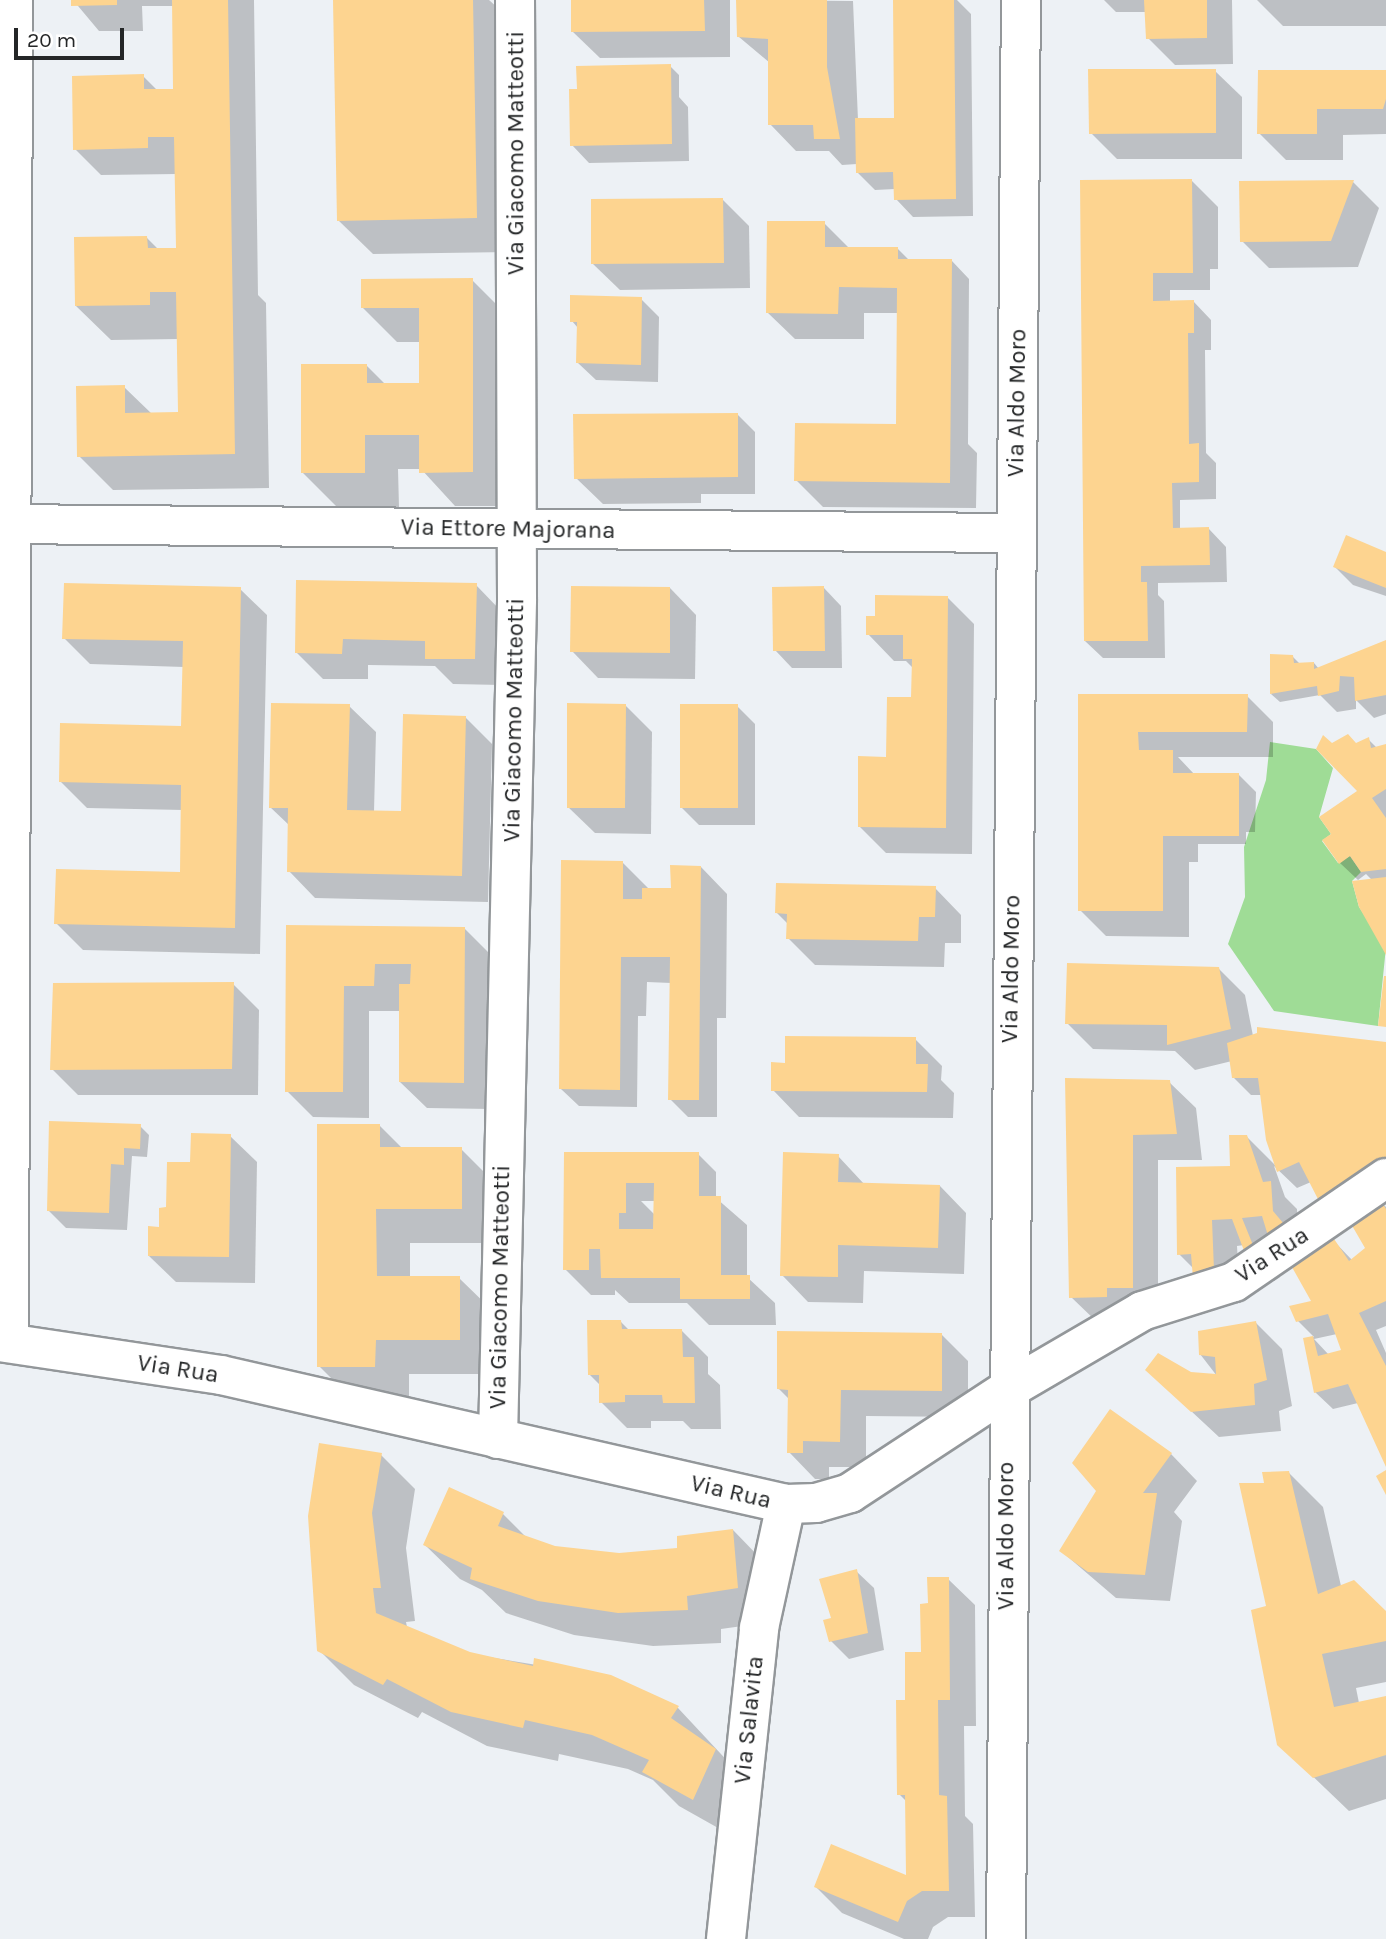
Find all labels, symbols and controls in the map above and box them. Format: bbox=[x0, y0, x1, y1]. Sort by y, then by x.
scale bar bbox=[18, 14, 128, 58]
text: 20 m bbox=[27, 28, 76, 52]
street label: Via Giacomo Matteotti bbox=[502, 31, 530, 275]
street label: Via Aldo Moro bbox=[1001, 329, 1033, 477]
street label: Via Ettore Majorana bbox=[400, 513, 616, 545]
street label: Via Giacomo Matteotti bbox=[497, 598, 531, 842]
street label: Via Aldo Moro bbox=[995, 895, 1027, 1043]
street label: Via Giacomo Matteotti bbox=[483, 1165, 517, 1409]
street label: Via Rua bbox=[1230, 1221, 1314, 1289]
street label: Via Rua bbox=[135, 1348, 221, 1390]
street label: Via Aldo Moro bbox=[992, 1462, 1020, 1610]
street label: Via Rua bbox=[688, 1469, 774, 1515]
street label: Via Salavita bbox=[728, 1655, 770, 1785]

